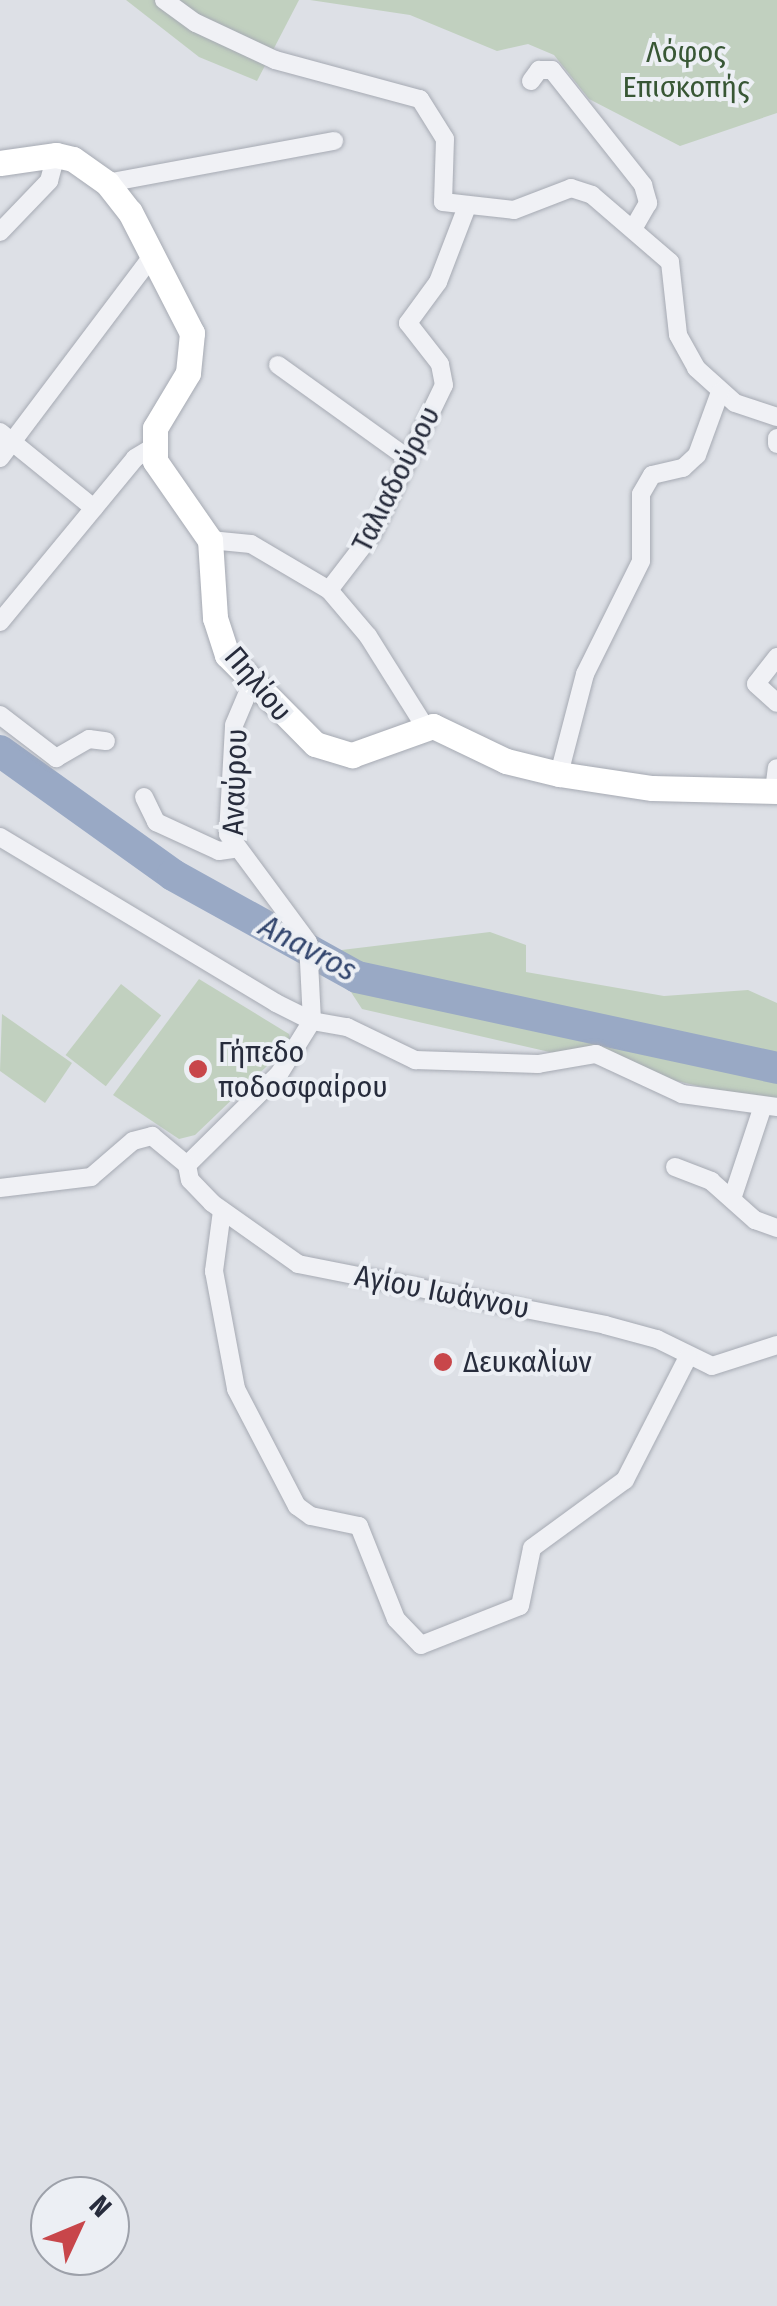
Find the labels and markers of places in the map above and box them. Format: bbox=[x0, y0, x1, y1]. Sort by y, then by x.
place label: Γήπεδο ποδοσφαίρου bbox=[218, 1034, 388, 1104]
marker: Γήπεδο ποδοσφαίρου bbox=[187, 1058, 209, 1080]
place label: Δευκαλίων bbox=[463, 1344, 592, 1380]
marker: Δευκαλίων bbox=[432, 1351, 454, 1373]

